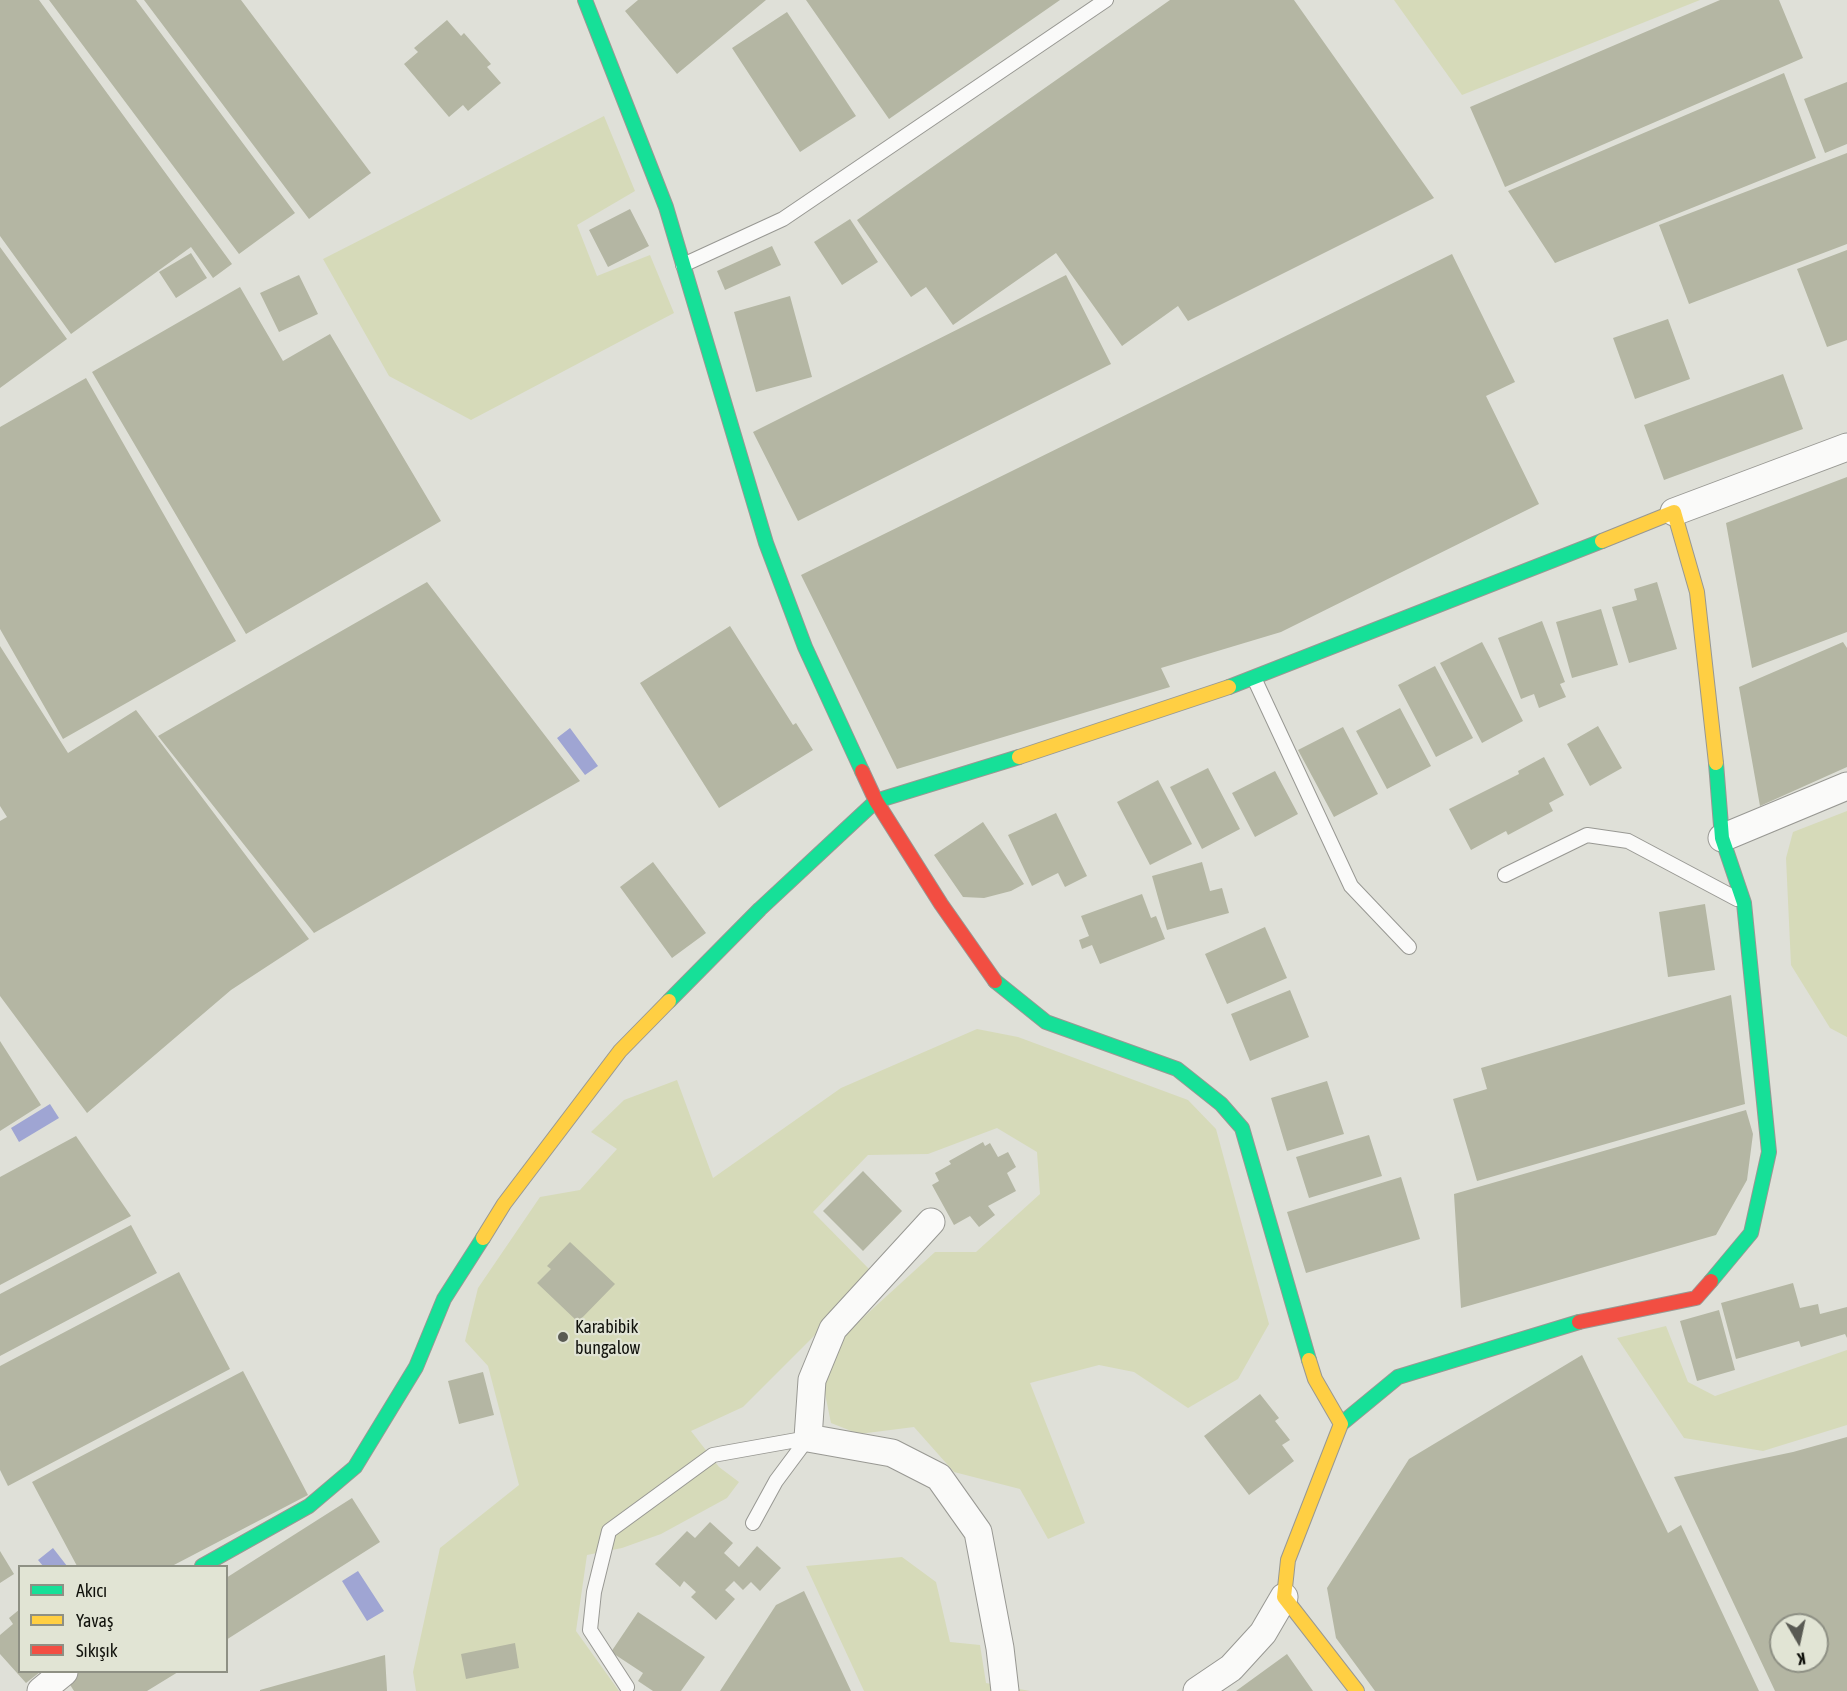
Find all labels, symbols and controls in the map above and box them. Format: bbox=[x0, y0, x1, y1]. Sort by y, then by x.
place label: Karabibik bungalow bbox=[575, 1316, 640, 1358]
marker: Karabibik bungalow bbox=[556, 1330, 570, 1344]
legend bbox=[18, 1565, 228, 1673]
text: Akıcı bbox=[76, 1580, 107, 1601]
text: Yavaş bbox=[76, 1610, 113, 1631]
north arrow bbox=[1769, 1613, 1829, 1673]
text: Sıkışık bbox=[76, 1640, 118, 1661]
text: K bbox=[1796, 1649, 1807, 1668]

